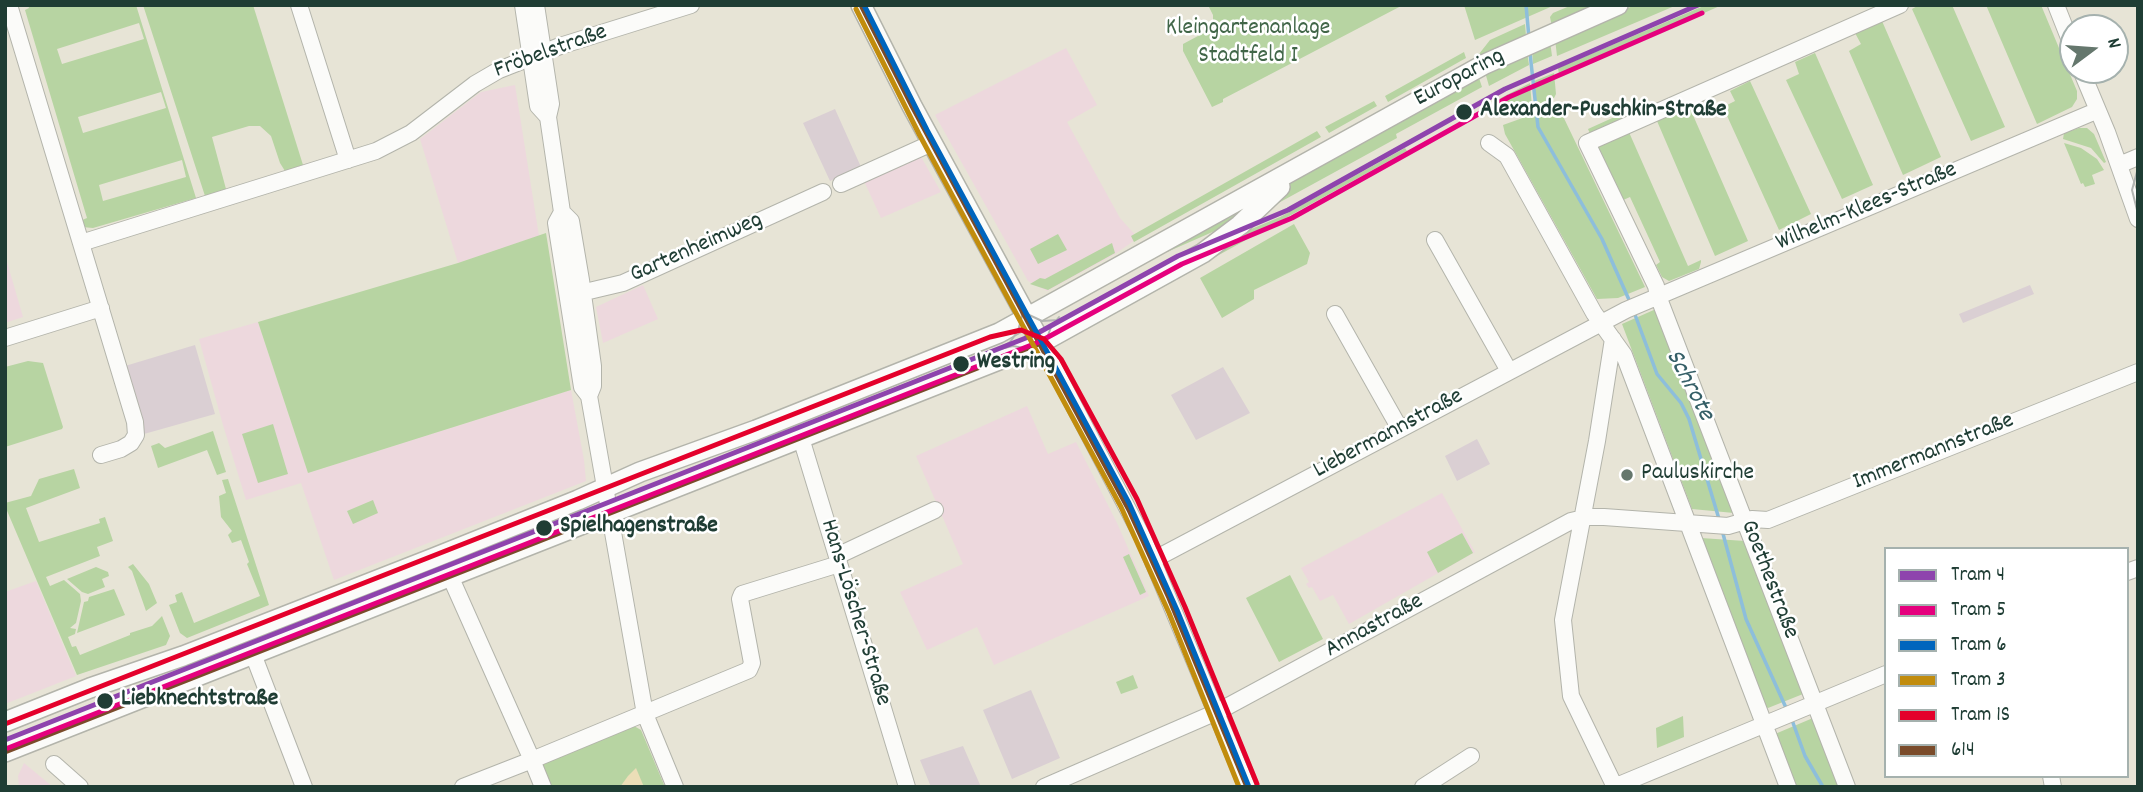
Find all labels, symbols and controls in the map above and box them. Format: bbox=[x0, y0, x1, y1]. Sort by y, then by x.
north arrow bbox=[2059, 14, 2129, 84]
park label: Kleingartenanlage Stadtfeld I bbox=[1166, 16, 1330, 72]
street label: Fröbelstraße bbox=[491, 19, 611, 87]
text: N bbox=[2098, 35, 2127, 52]
street label: Europaring bbox=[1410, 43, 1510, 115]
place label: Alexander-Puschkin-Straße bbox=[1480, 98, 1727, 126]
marker: Alexander-Puschkin-Straße bbox=[1454, 102, 1474, 122]
street label: Wilhelm-Klees-Straße bbox=[1772, 157, 1962, 259]
street label: Gartenheimweg bbox=[626, 207, 768, 291]
water label: Schrote bbox=[1656, 345, 1720, 427]
place label: Westring bbox=[977, 350, 1055, 378]
marker: Westring bbox=[951, 354, 971, 374]
street label: Liebermannstraße bbox=[1309, 383, 1469, 487]
street label: Immermannstraße bbox=[1849, 408, 2019, 498]
place label: Pauluskirche bbox=[1641, 461, 1754, 489]
marker: Pauluskirche bbox=[1619, 467, 1635, 483]
place label: Spielhagenstraße bbox=[560, 514, 718, 542]
street label: Hans-Löscher-Straße bbox=[812, 516, 896, 710]
street label: Goethestraße bbox=[1732, 517, 1804, 643]
marker: Spielhagenstraße bbox=[534, 518, 554, 538]
legend bbox=[1884, 547, 2129, 778]
text: Tram 4 bbox=[1951, 561, 2005, 591]
street label: Annastraße bbox=[1321, 588, 1429, 666]
text: Tram 5 bbox=[1951, 596, 2006, 626]
text: Tram 6 bbox=[1951, 631, 2007, 661]
text: Tram 3 bbox=[1951, 666, 2006, 696]
place label: Liebknechtstraße bbox=[121, 687, 278, 715]
marker: Liebknechtstraße bbox=[95, 691, 115, 711]
text: Tram 1S bbox=[1951, 701, 2010, 731]
text: 614 bbox=[1951, 736, 1975, 766]

